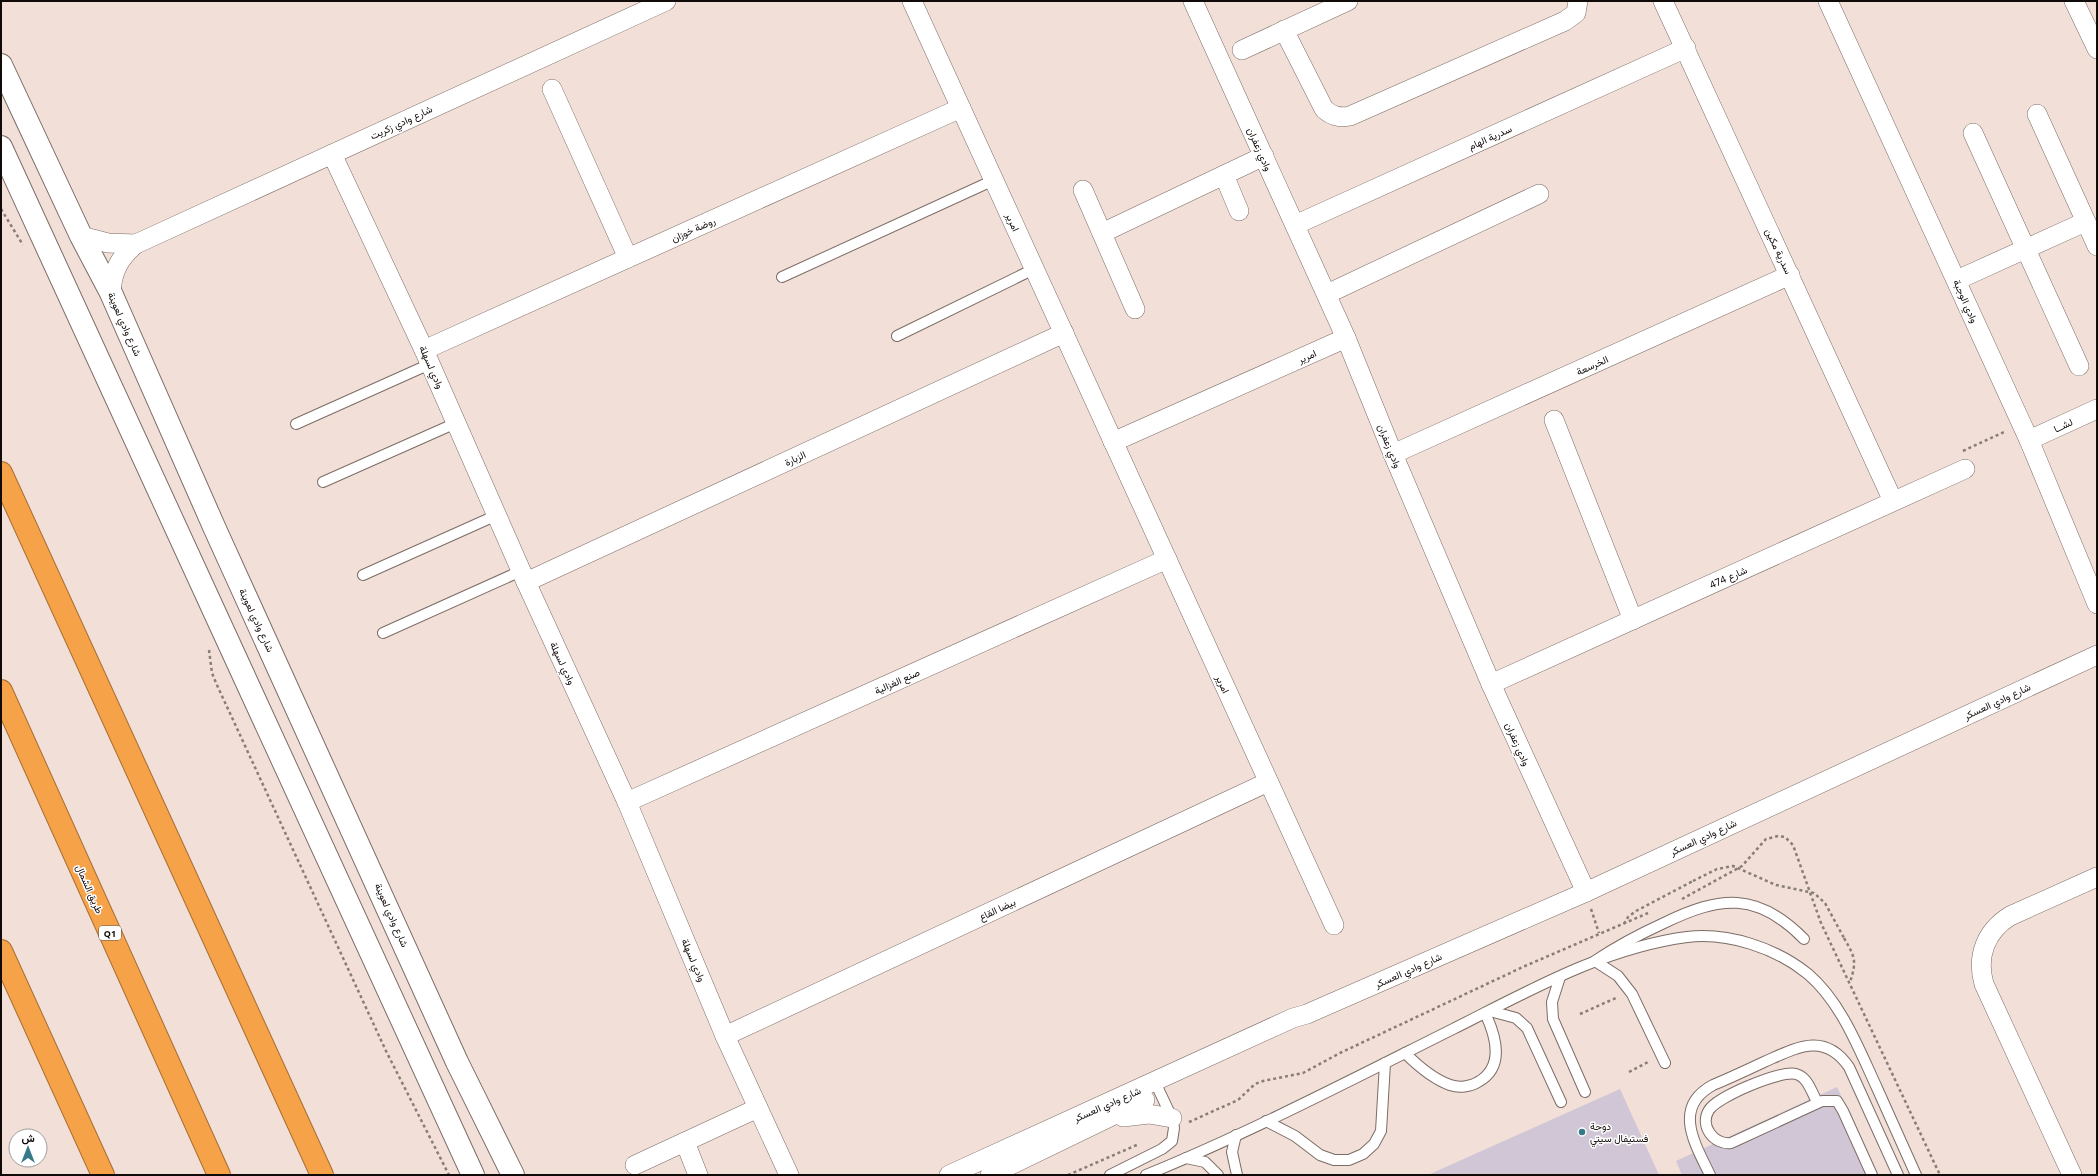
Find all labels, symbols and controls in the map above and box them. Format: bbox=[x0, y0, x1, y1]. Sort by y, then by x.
street label: شارع وادي زكريت bbox=[368, 101, 435, 144]
street label: سدرية الهام bbox=[1466, 121, 1514, 153]
street label: وادي زعفران bbox=[1242, 125, 1276, 174]
street label: امرير bbox=[1002, 210, 1023, 233]
street label: روضة خوزان bbox=[669, 213, 717, 245]
street label: سدرية مكين bbox=[1762, 226, 1796, 276]
street label: وادي الوجبة bbox=[1948, 277, 1982, 326]
street label: شارع وادي لعوينة bbox=[103, 290, 145, 359]
street label: وادي لسهلة bbox=[414, 343, 448, 392]
street label: امرير bbox=[1295, 346, 1318, 367]
street label: الخرسعة bbox=[1574, 352, 1610, 378]
street label: لشــا bbox=[2051, 414, 2075, 435]
street label: وادي زعفران bbox=[1373, 422, 1405, 471]
street label: الزبارة bbox=[782, 447, 808, 469]
street label: شارع 474 bbox=[1707, 562, 1749, 592]
street label: شارع وادي لعوينة bbox=[234, 586, 278, 655]
street label: وادي لسهلة bbox=[545, 639, 579, 688]
street label: صنع الغزالية bbox=[872, 665, 922, 697]
street label: امرير bbox=[1212, 672, 1233, 695]
street label: شارع وادي العسكر bbox=[1960, 679, 2034, 725]
street label: وادي زعفران bbox=[1500, 720, 1534, 769]
street label: شارع وادي العسكر bbox=[1666, 815, 1740, 861]
street label: طريق الشمال bbox=[73, 862, 107, 916]
street label: شارع وادي لعوينة bbox=[370, 881, 412, 950]
street label: بيضا القاع bbox=[976, 894, 1018, 924]
road number: Q1 bbox=[99, 926, 121, 940]
street label: وادي لسهلة bbox=[677, 936, 709, 985]
street label: شارع وادي العسكر bbox=[1371, 949, 1445, 993]
street label: شارع وادي العسكر bbox=[1070, 1083, 1144, 1127]
place label: دوحة فستيفال سيتي bbox=[1590, 1119, 1649, 1147]
marker: دوحة فستيفال سيتي bbox=[1577, 1127, 1587, 1137]
north arrow bbox=[8, 1128, 48, 1168]
text: ش bbox=[21, 1130, 35, 1145]

